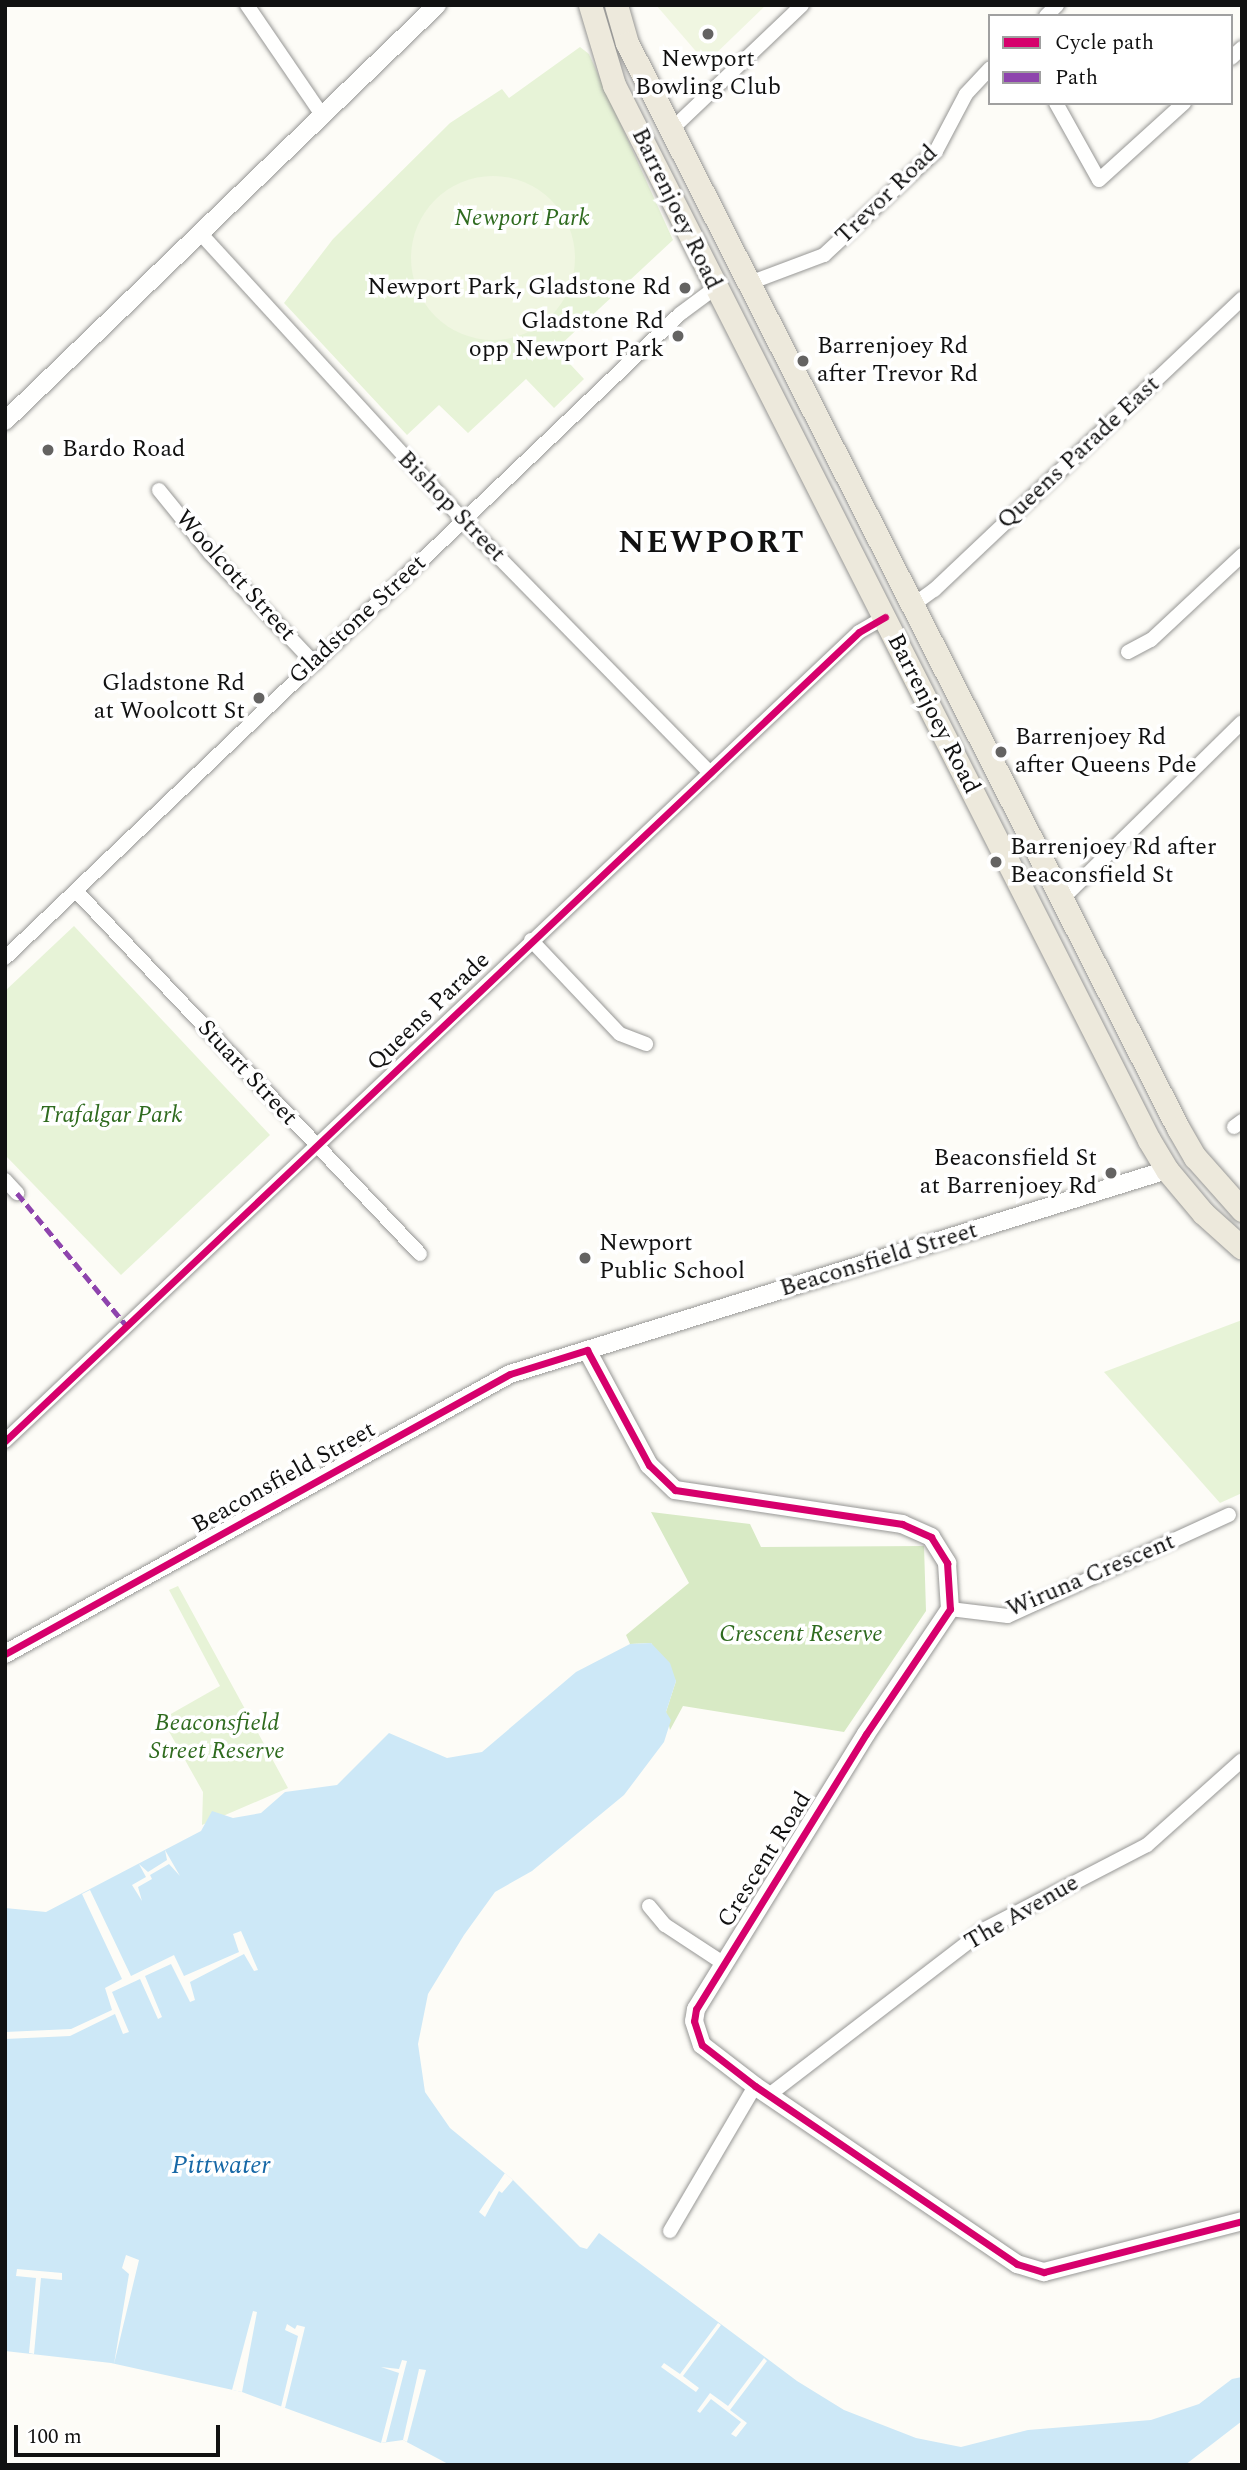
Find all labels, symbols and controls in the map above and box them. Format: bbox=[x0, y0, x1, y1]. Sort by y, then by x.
legend bbox=[988, 14, 1233, 105]
marker: Newport Bowling Club bbox=[700, 26, 716, 42]
text: Cycle path bbox=[1055, 27, 1154, 59]
place label: Newport Bowling Club bbox=[635, 46, 781, 102]
text: Path bbox=[1055, 62, 1098, 94]
street label: Barrenjoey Road bbox=[625, 124, 727, 294]
street label: Trevor Road bbox=[830, 139, 944, 251]
park label: Newport Park bbox=[454, 205, 590, 233]
place label: Newport Park, Gladstone Rd bbox=[367, 274, 671, 302]
marker: Newport Park, Gladstone Rd bbox=[677, 280, 693, 296]
place label: Gladstone Rd opp Newport Park bbox=[469, 308, 664, 364]
marker: Gladstone Rd opp Newport Park bbox=[670, 328, 686, 344]
place label: Barrenjoey Rd after Trevor Rd bbox=[817, 333, 978, 389]
marker: Barrenjoey Rd after Trevor Rd bbox=[795, 353, 811, 369]
street label: Queens Parade East bbox=[992, 370, 1166, 536]
place label: Bardo Road bbox=[62, 436, 186, 464]
marker: Bardo Road bbox=[40, 442, 56, 458]
street label: Bishop Street bbox=[391, 445, 511, 569]
street label: Woolcott Street bbox=[169, 504, 301, 648]
district label: NEWPORT bbox=[619, 524, 805, 562]
street label: Gladstone Street bbox=[284, 549, 432, 691]
street label: Barrenjoey Road bbox=[880, 629, 986, 799]
place label: Gladstone Rd at Woolcott St bbox=[94, 670, 245, 726]
marker: Gladstone Rd at Woolcott St bbox=[251, 690, 267, 706]
place label: Barrenjoey Rd after Queens Pde bbox=[1015, 724, 1197, 780]
marker: Barrenjoey Rd after Queens Pde bbox=[993, 744, 1009, 760]
place label: Barrenjoey Rd after Beaconsfield St bbox=[1010, 834, 1216, 890]
marker: Barrenjoey Rd after Beaconsfield St bbox=[988, 854, 1004, 870]
street label: Queens Parade bbox=[362, 946, 496, 1078]
street label: Stuart Street bbox=[191, 1014, 303, 1132]
park label: Trafalgar Park bbox=[40, 1102, 182, 1130]
place label: Beaconsfield St at Barrenjoey Rd bbox=[920, 1145, 1097, 1201]
marker: Beaconsfield St at Barrenjoey Rd bbox=[1103, 1165, 1119, 1181]
street label: Beaconsfield Street bbox=[777, 1216, 981, 1304]
place label: Newport Public School bbox=[599, 1230, 745, 1286]
marker: Newport Public School bbox=[577, 1250, 593, 1266]
street label: Beaconsfield Street bbox=[187, 1416, 381, 1540]
street label: Wiruna Crescent bbox=[1003, 1528, 1179, 1624]
park label: Crescent Reserve bbox=[719, 1621, 883, 1649]
park label: Beaconsfield Street Reserve bbox=[149, 1710, 285, 1766]
street label: Crescent Road bbox=[712, 1787, 818, 1933]
street label: The Avenue bbox=[960, 1869, 1084, 1957]
water label: Pittwater bbox=[171, 2150, 271, 2182]
scale bar bbox=[18, 2410, 224, 2454]
text: 100 m bbox=[27, 2421, 82, 2453]

